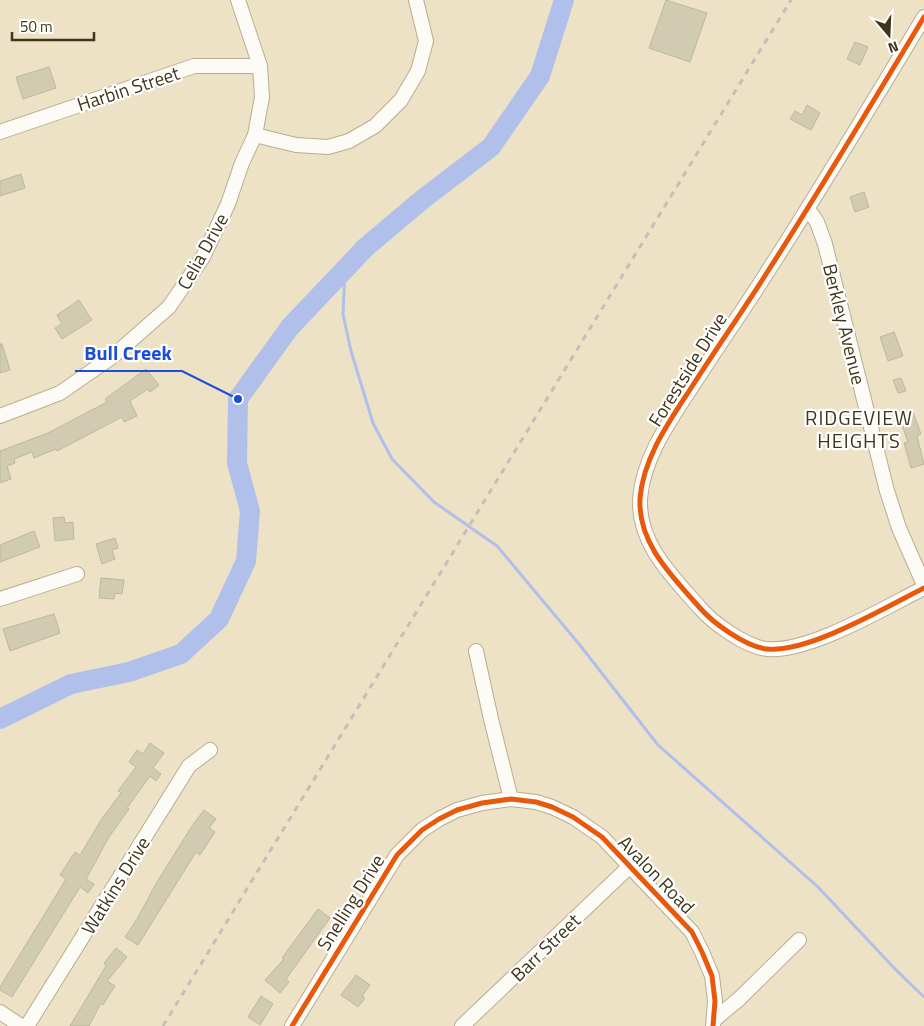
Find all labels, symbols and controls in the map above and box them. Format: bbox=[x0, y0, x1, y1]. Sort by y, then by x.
scale bar bbox=[12, 10, 95, 42]
north arrow bbox=[864, 10, 914, 60]
text: 50 m bbox=[20, 15, 53, 38]
text: N bbox=[885, 36, 901, 59]
street label: Harbin Street bbox=[73, 58, 183, 118]
street label: Celia Drive bbox=[169, 207, 235, 295]
street label: Berkley Avenue bbox=[816, 261, 874, 387]
street label: Forestside Drive bbox=[640, 306, 734, 432]
callout: Bull Creek bbox=[75, 336, 182, 371]
text: Bull Creek bbox=[84, 337, 172, 368]
district label: RIDGEVIEW HEIGHTS bbox=[805, 402, 913, 456]
street label: Avalon Road bbox=[612, 828, 702, 920]
street label: Watkins Drive bbox=[73, 830, 157, 940]
street label: Snelling Drive bbox=[309, 848, 391, 956]
street label: Barr Street bbox=[503, 906, 587, 988]

